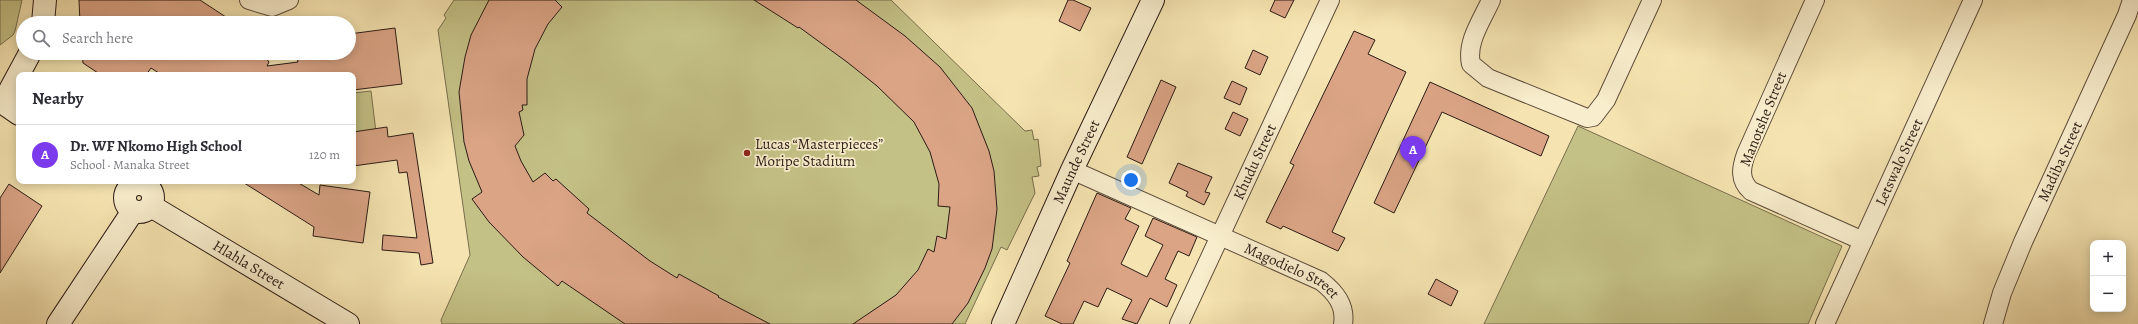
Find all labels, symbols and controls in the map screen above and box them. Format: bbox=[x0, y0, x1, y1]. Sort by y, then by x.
search box bbox=[16, 16, 356, 60]
icon: search bbox=[30, 27, 52, 49]
text: Search here bbox=[62, 28, 133, 48]
street label: Manotshe Street bbox=[1735, 68, 1791, 169]
text: Nearby bbox=[32, 87, 83, 110]
street label: Letswalo Street bbox=[1870, 115, 1928, 209]
street label: Maunde Street bbox=[1048, 116, 1105, 207]
street label: Madiba Street bbox=[2033, 118, 2087, 205]
street label: Khudu Street bbox=[1228, 120, 1281, 203]
place label: Lucas “Masterpieces” Moripe Stadium bbox=[755, 134, 883, 171]
text: Dr. WF Nkomo High School bbox=[70, 136, 242, 156]
pin: A bbox=[1400, 136, 1426, 169]
text: A bbox=[41, 146, 49, 163]
text: 120 m bbox=[309, 146, 340, 163]
marker: Lucas “Masterpieces” Moripe Stadium bbox=[742, 148, 752, 158]
text: School · Manaka Street bbox=[70, 156, 190, 173]
your location bbox=[1121, 170, 1141, 190]
street label: Hlahla Street bbox=[209, 235, 289, 294]
street label: Magodielo Street bbox=[1241, 238, 1344, 303]
map controls bbox=[2090, 240, 2126, 312]
button: + bbox=[2090, 240, 2126, 276]
button: − bbox=[2090, 276, 2126, 312]

